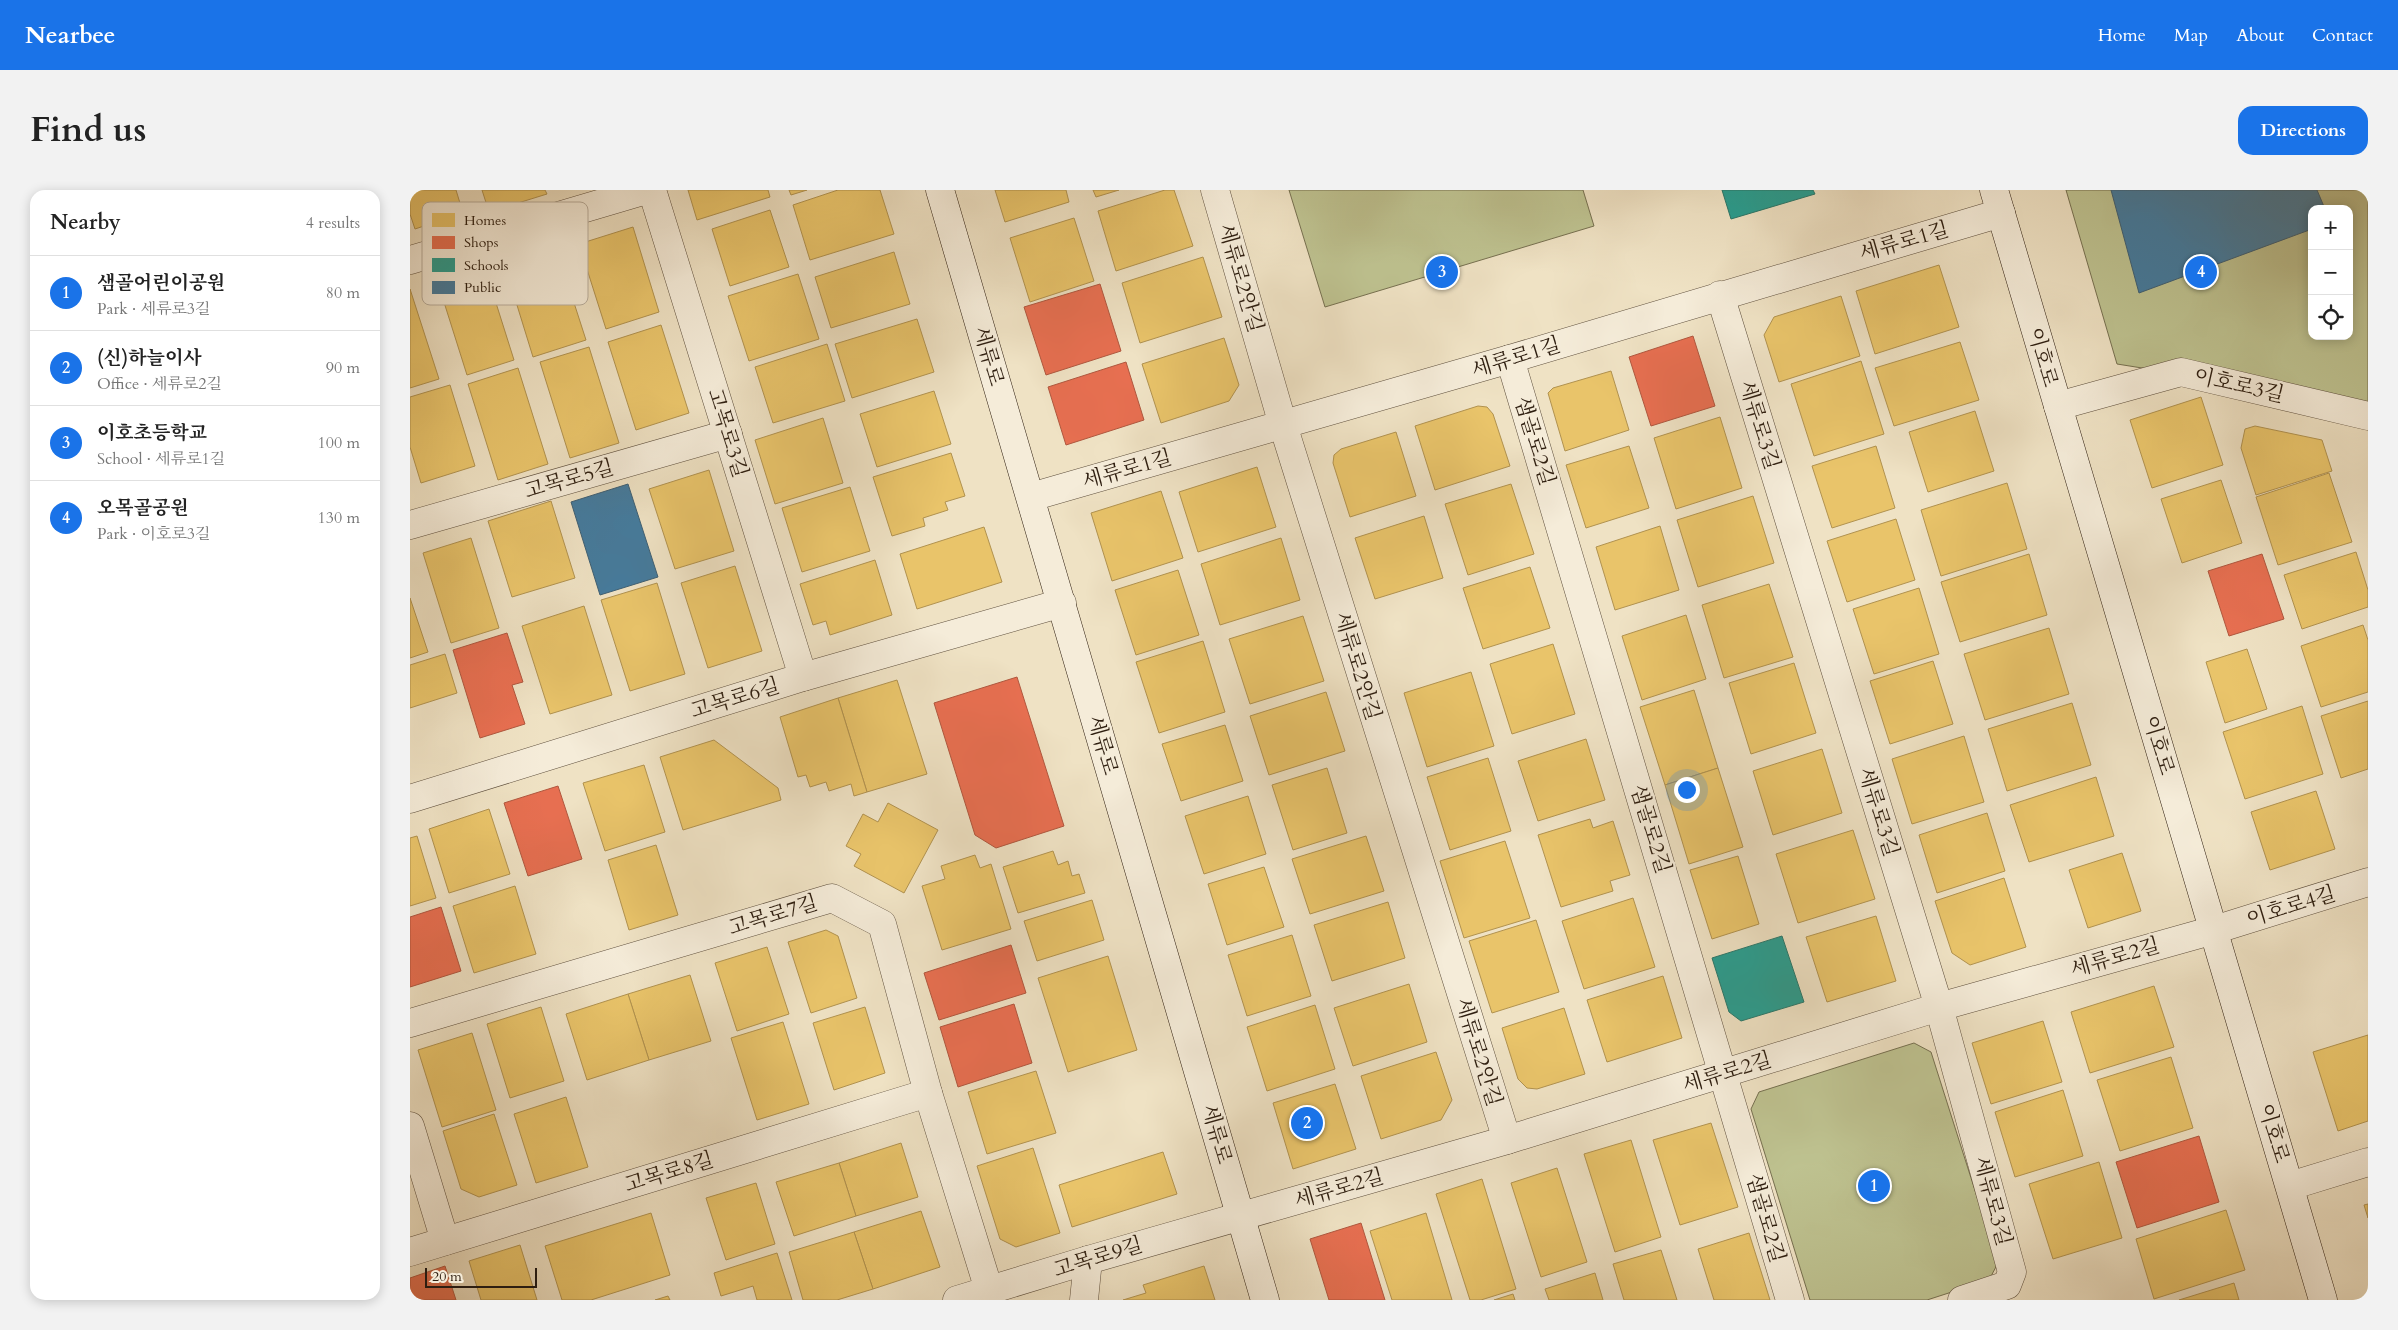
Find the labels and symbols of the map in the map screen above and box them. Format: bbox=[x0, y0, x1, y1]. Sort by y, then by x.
legend bbox=[422, 202, 588, 305]
text: Homes bbox=[464, 211, 506, 230]
street label: 세류로1길 bbox=[1856, 215, 1952, 268]
street label: 세류로2안길 bbox=[1211, 220, 1270, 336]
text: Shops bbox=[464, 233, 499, 252]
pin: 3 bbox=[1426, 253, 1458, 291]
pin: 4 bbox=[2185, 253, 2217, 291]
text: Schools bbox=[464, 256, 509, 275]
text: Public bbox=[464, 278, 501, 297]
street label: 세류로 bbox=[966, 323, 1011, 389]
street label: 이호로 bbox=[2020, 324, 2065, 390]
street label: 세류로1길 bbox=[1468, 330, 1564, 385]
street label: 이호로3길 bbox=[2191, 361, 2287, 410]
street label: 세류로3길 bbox=[1732, 377, 1787, 473]
street label: 고목로3길 bbox=[700, 385, 755, 481]
street label: 샘골로2길 bbox=[1507, 393, 1562, 489]
street label: 세류로1길 bbox=[1079, 443, 1175, 496]
street label: 고목로5길 bbox=[521, 453, 617, 506]
street label: 세류로2안길 bbox=[1327, 608, 1388, 724]
street label: 고목로6길 bbox=[687, 671, 783, 726]
street label: 세류로 bbox=[1080, 712, 1125, 778]
street label: 이호로 bbox=[2136, 712, 2181, 778]
street label: 세류로3길 bbox=[1851, 764, 1906, 860]
your location bbox=[1674, 777, 1700, 803]
street label: 샘골로2길 bbox=[1623, 781, 1678, 877]
street label: 이호로4길 bbox=[2243, 879, 2339, 934]
street label: 고목로7길 bbox=[725, 888, 821, 943]
street label: 세류로2길 bbox=[2067, 931, 2163, 984]
street label: 세류로2안길 bbox=[1448, 994, 1509, 1110]
street label: 세류로2길 bbox=[1679, 1045, 1775, 1100]
street label: 이호로 bbox=[2251, 1100, 2296, 1166]
street label: 세류로 bbox=[1194, 1101, 1239, 1167]
pin: 2 bbox=[1291, 1104, 1323, 1142]
street label: 고목로8길 bbox=[621, 1145, 717, 1200]
street label: 세류로3길 bbox=[1967, 1153, 2018, 1249]
street label: 세류로2길 bbox=[1291, 1162, 1387, 1215]
pin: 1 bbox=[1858, 1167, 1890, 1205]
street label: 샘골로2길 bbox=[1739, 1170, 1792, 1266]
street label: 고목로9길 bbox=[1050, 1230, 1146, 1285]
scale bar bbox=[425, 1265, 538, 1288]

